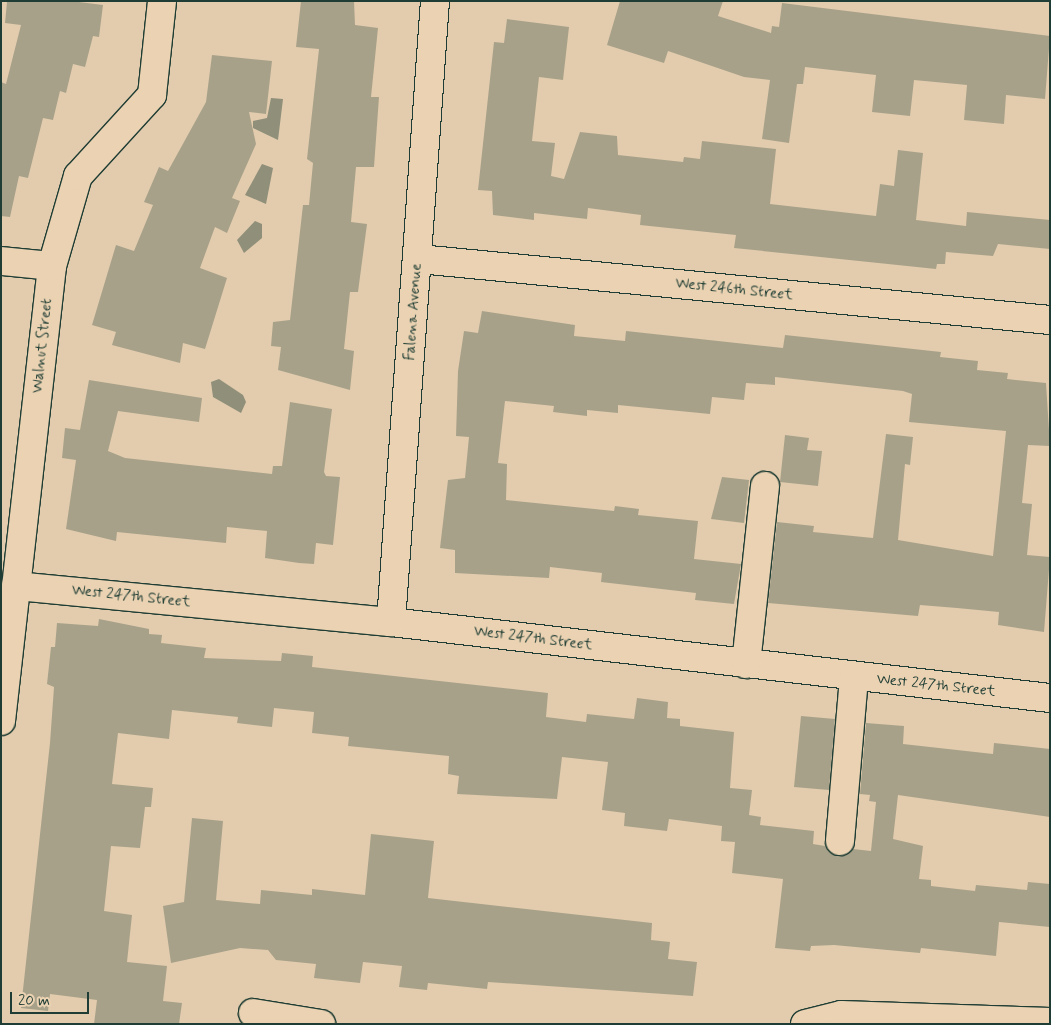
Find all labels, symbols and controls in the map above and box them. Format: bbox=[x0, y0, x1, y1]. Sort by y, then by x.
street label: Falena Avenue bbox=[402, 263, 426, 361]
street label: West 246th Street bbox=[674, 275, 794, 305]
street label: Walnut Street bbox=[29, 296, 57, 396]
street label: West 247th Street bbox=[71, 582, 191, 612]
street label: West 247th Street bbox=[473, 623, 593, 655]
street label: West 247th Street bbox=[876, 671, 996, 701]
scale bar bbox=[12, 982, 91, 1014]
text: 20 m bbox=[18, 991, 50, 1011]

